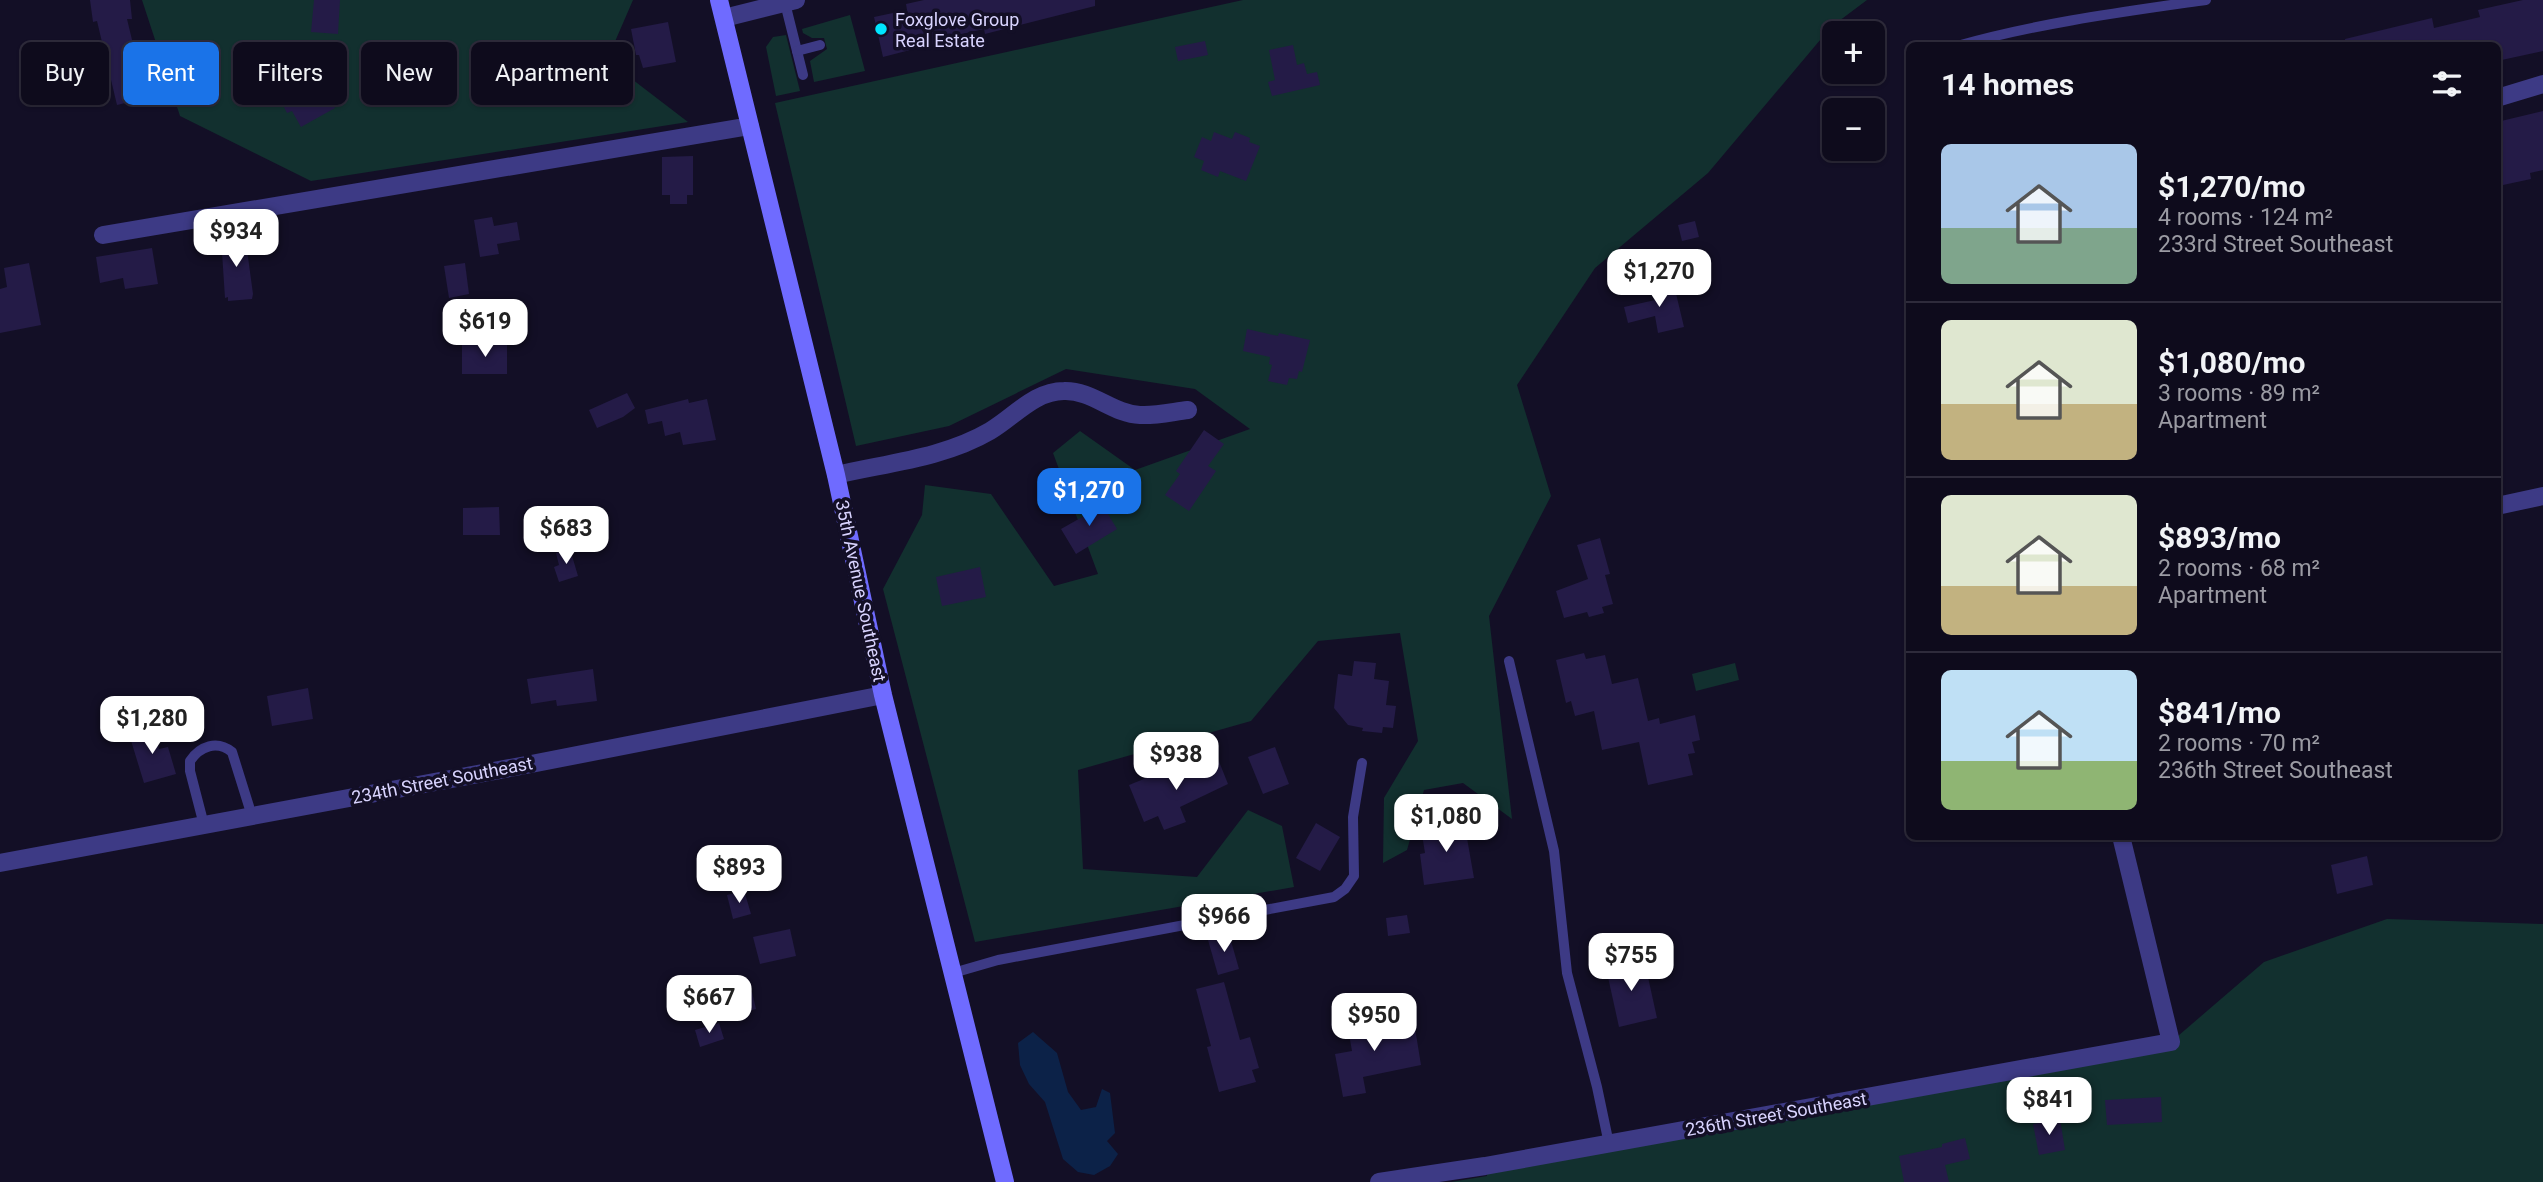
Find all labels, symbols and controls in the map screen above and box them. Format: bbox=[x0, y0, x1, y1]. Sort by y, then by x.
place label: Foxglove Group Real Estate bbox=[895, 9, 1019, 51]
marker: Foxglove Group Real Estate bbox=[873, 21, 889, 37]
map controls bbox=[1822, 21, 1885, 161]
button: + bbox=[1822, 21, 1885, 84]
chip: Buy bbox=[21, 42, 109, 105]
chip: Rent bbox=[123, 42, 219, 105]
chip: Filters bbox=[233, 42, 347, 105]
chip: New bbox=[361, 42, 457, 105]
chip: Apartment bbox=[471, 42, 633, 105]
icon: filters bbox=[2428, 65, 2466, 103]
text: 14 homes bbox=[1941, 67, 2074, 102]
button: − bbox=[1822, 98, 1885, 161]
text: $1,270/mo bbox=[2158, 169, 2306, 204]
icon: home bbox=[1997, 172, 2081, 256]
text: 4 rooms · 124 m² bbox=[2158, 204, 2333, 231]
pin: $934 bbox=[195, 210, 277, 269]
text: $934 bbox=[210, 218, 262, 245]
text: 233rd Street Southeast bbox=[2158, 231, 2393, 258]
pin: $1,270 bbox=[1602, 250, 1716, 309]
text: $1,270 bbox=[1623, 258, 1695, 285]
pin: $619 bbox=[444, 300, 526, 359]
text: $619 bbox=[459, 308, 511, 335]
text: $1,080/mo bbox=[2158, 345, 2306, 380]
icon: home bbox=[1997, 348, 2081, 432]
text: 3 rooms · 89 m² bbox=[2158, 380, 2320, 407]
text: Apartment bbox=[2158, 407, 2267, 434]
pin: $1,270 bbox=[1032, 468, 1146, 528]
text: $1,270 bbox=[1053, 477, 1125, 504]
street label: 35th Avenue Southeast bbox=[831, 498, 891, 684]
pin: $683 bbox=[525, 506, 607, 566]
text: $683 bbox=[540, 515, 592, 542]
text: $893/mo bbox=[2158, 520, 2281, 555]
icon: home bbox=[1997, 523, 2081, 607]
text: 2 rooms · 68 m² bbox=[2158, 555, 2320, 582]
text: Apartment bbox=[2158, 582, 2267, 609]
text: $841/mo bbox=[2158, 695, 2281, 730]
pin: $1,280 bbox=[95, 696, 209, 756]
icon: home bbox=[1997, 698, 2081, 782]
text: $1,280 bbox=[116, 705, 188, 732]
text: 2 rooms · 70 m² bbox=[2158, 730, 2320, 757]
pin: $938 bbox=[1135, 732, 1217, 792]
text: $938 bbox=[1150, 741, 1202, 768]
street label: 234th Street Southeast bbox=[350, 752, 534, 808]
text: 236th Street Southeast bbox=[2158, 757, 2393, 784]
pin: $1,080 bbox=[1389, 794, 1503, 854]
text: $1,080 bbox=[1410, 803, 1482, 830]
pin: $893 bbox=[698, 846, 780, 905]
text: $893 bbox=[713, 854, 765, 881]
pin: $966 bbox=[1183, 894, 1265, 954]
text: $966 bbox=[1198, 903, 1250, 930]
pin: $755 bbox=[1590, 934, 1672, 993]
text: $755 bbox=[1605, 942, 1657, 969]
pin: $667 bbox=[668, 976, 750, 1035]
text: $667 bbox=[683, 984, 735, 1011]
pin: $950 bbox=[1333, 993, 1415, 1053]
text: $950 bbox=[1348, 1002, 1400, 1029]
pin: $841 bbox=[2008, 1078, 2090, 1137]
text: $841 bbox=[2023, 1086, 2075, 1113]
street label: 236th Street Southeast bbox=[1684, 1088, 1868, 1140]

